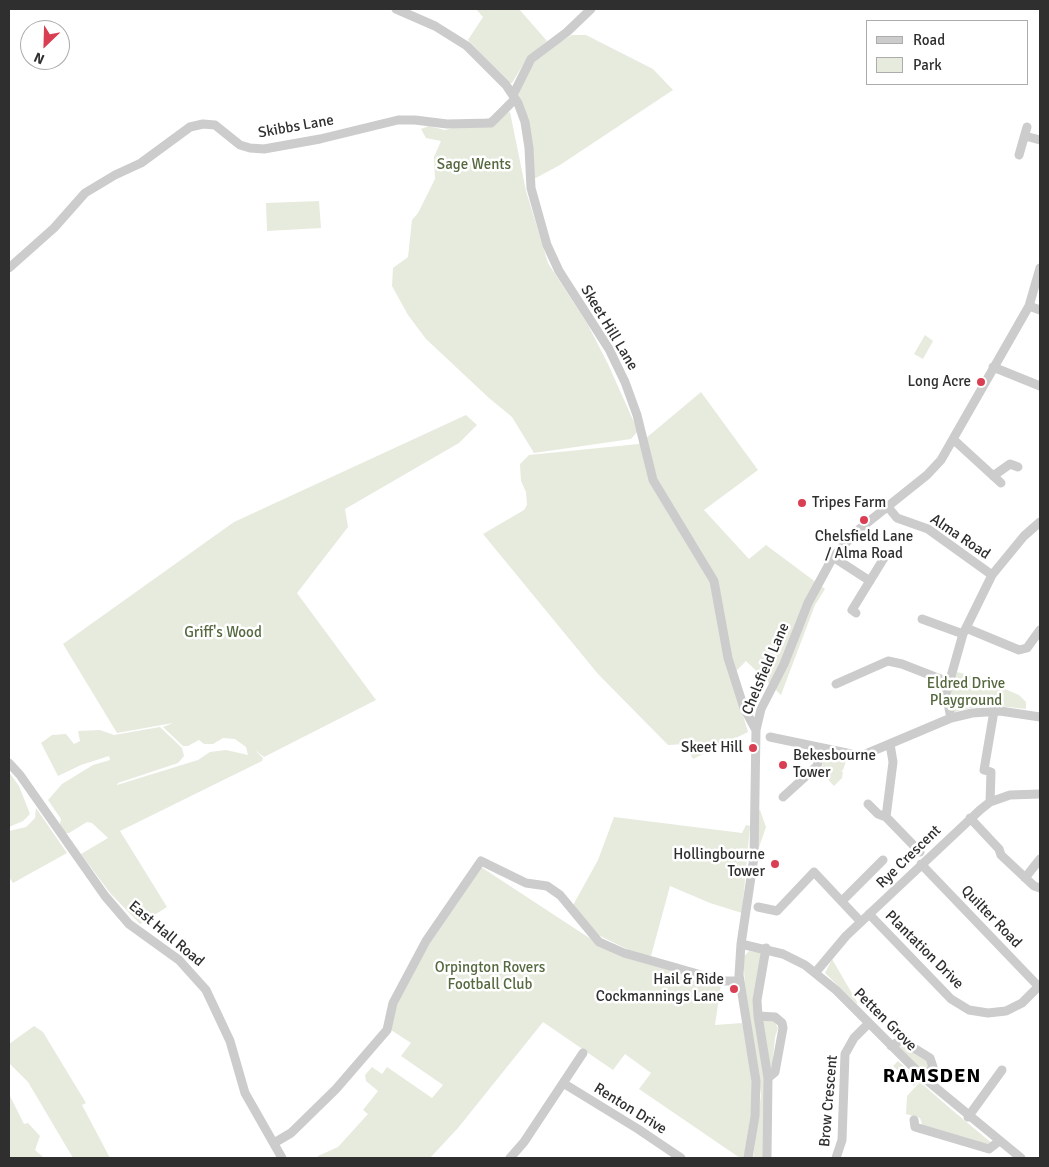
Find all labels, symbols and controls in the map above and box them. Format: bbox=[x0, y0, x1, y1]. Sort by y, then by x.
north arrow bbox=[20, 20, 70, 70]
legend bbox=[866, 20, 1029, 85]
text: Road bbox=[913, 31, 945, 49]
text: N bbox=[31, 48, 47, 68]
text: Park bbox=[913, 56, 942, 74]
street label: Skibbs Lane bbox=[257, 111, 335, 143]
park label: Sage Wents bbox=[437, 156, 511, 174]
street label: Skeet Hill Lane bbox=[577, 282, 641, 374]
place label: Long Acre bbox=[907, 373, 971, 391]
marker: Long Acre bbox=[975, 376, 987, 388]
place label: Tripes Farm bbox=[812, 494, 886, 512]
marker: Tripes Farm bbox=[796, 497, 808, 509]
street label: Alma Road bbox=[927, 510, 993, 564]
marker: Chelsfield Lane / Alma Road bbox=[858, 514, 870, 526]
place label: Chelsfield Lane / Alma Road bbox=[815, 528, 913, 563]
street label: Chelsfield Lane bbox=[738, 620, 794, 718]
park label: Griff's Wood bbox=[184, 624, 262, 642]
park label: Eldred Drive Playground bbox=[927, 675, 1005, 710]
place label: Skeet Hill bbox=[681, 739, 743, 757]
marker: Skeet Hill bbox=[747, 742, 759, 754]
place label: Bekesbourne Tower bbox=[793, 747, 876, 782]
marker: Bekesbourne Tower bbox=[777, 759, 789, 771]
street label: Rye Crescent bbox=[873, 822, 945, 892]
place label: Hollingbourne Tower bbox=[673, 846, 765, 881]
marker: Hollingbourne Tower bbox=[769, 858, 781, 870]
street label: Quilter Road bbox=[957, 882, 1025, 952]
street label: East Hall Road bbox=[125, 897, 207, 971]
street label: Plantation Drive bbox=[881, 907, 967, 993]
park label: Orpington Rovers Football Club bbox=[435, 959, 545, 994]
place label: Hail & Ride Cockmannings Lane bbox=[596, 971, 724, 1006]
marker: Hail & Ride Cockmannings Lane bbox=[728, 983, 740, 995]
street label: Petten Grove bbox=[850, 985, 920, 1055]
street label: Brow Crescent bbox=[816, 1054, 842, 1148]
district label: RAMSDEN bbox=[882, 1065, 982, 1089]
street label: Renton Drive bbox=[590, 1080, 670, 1138]

